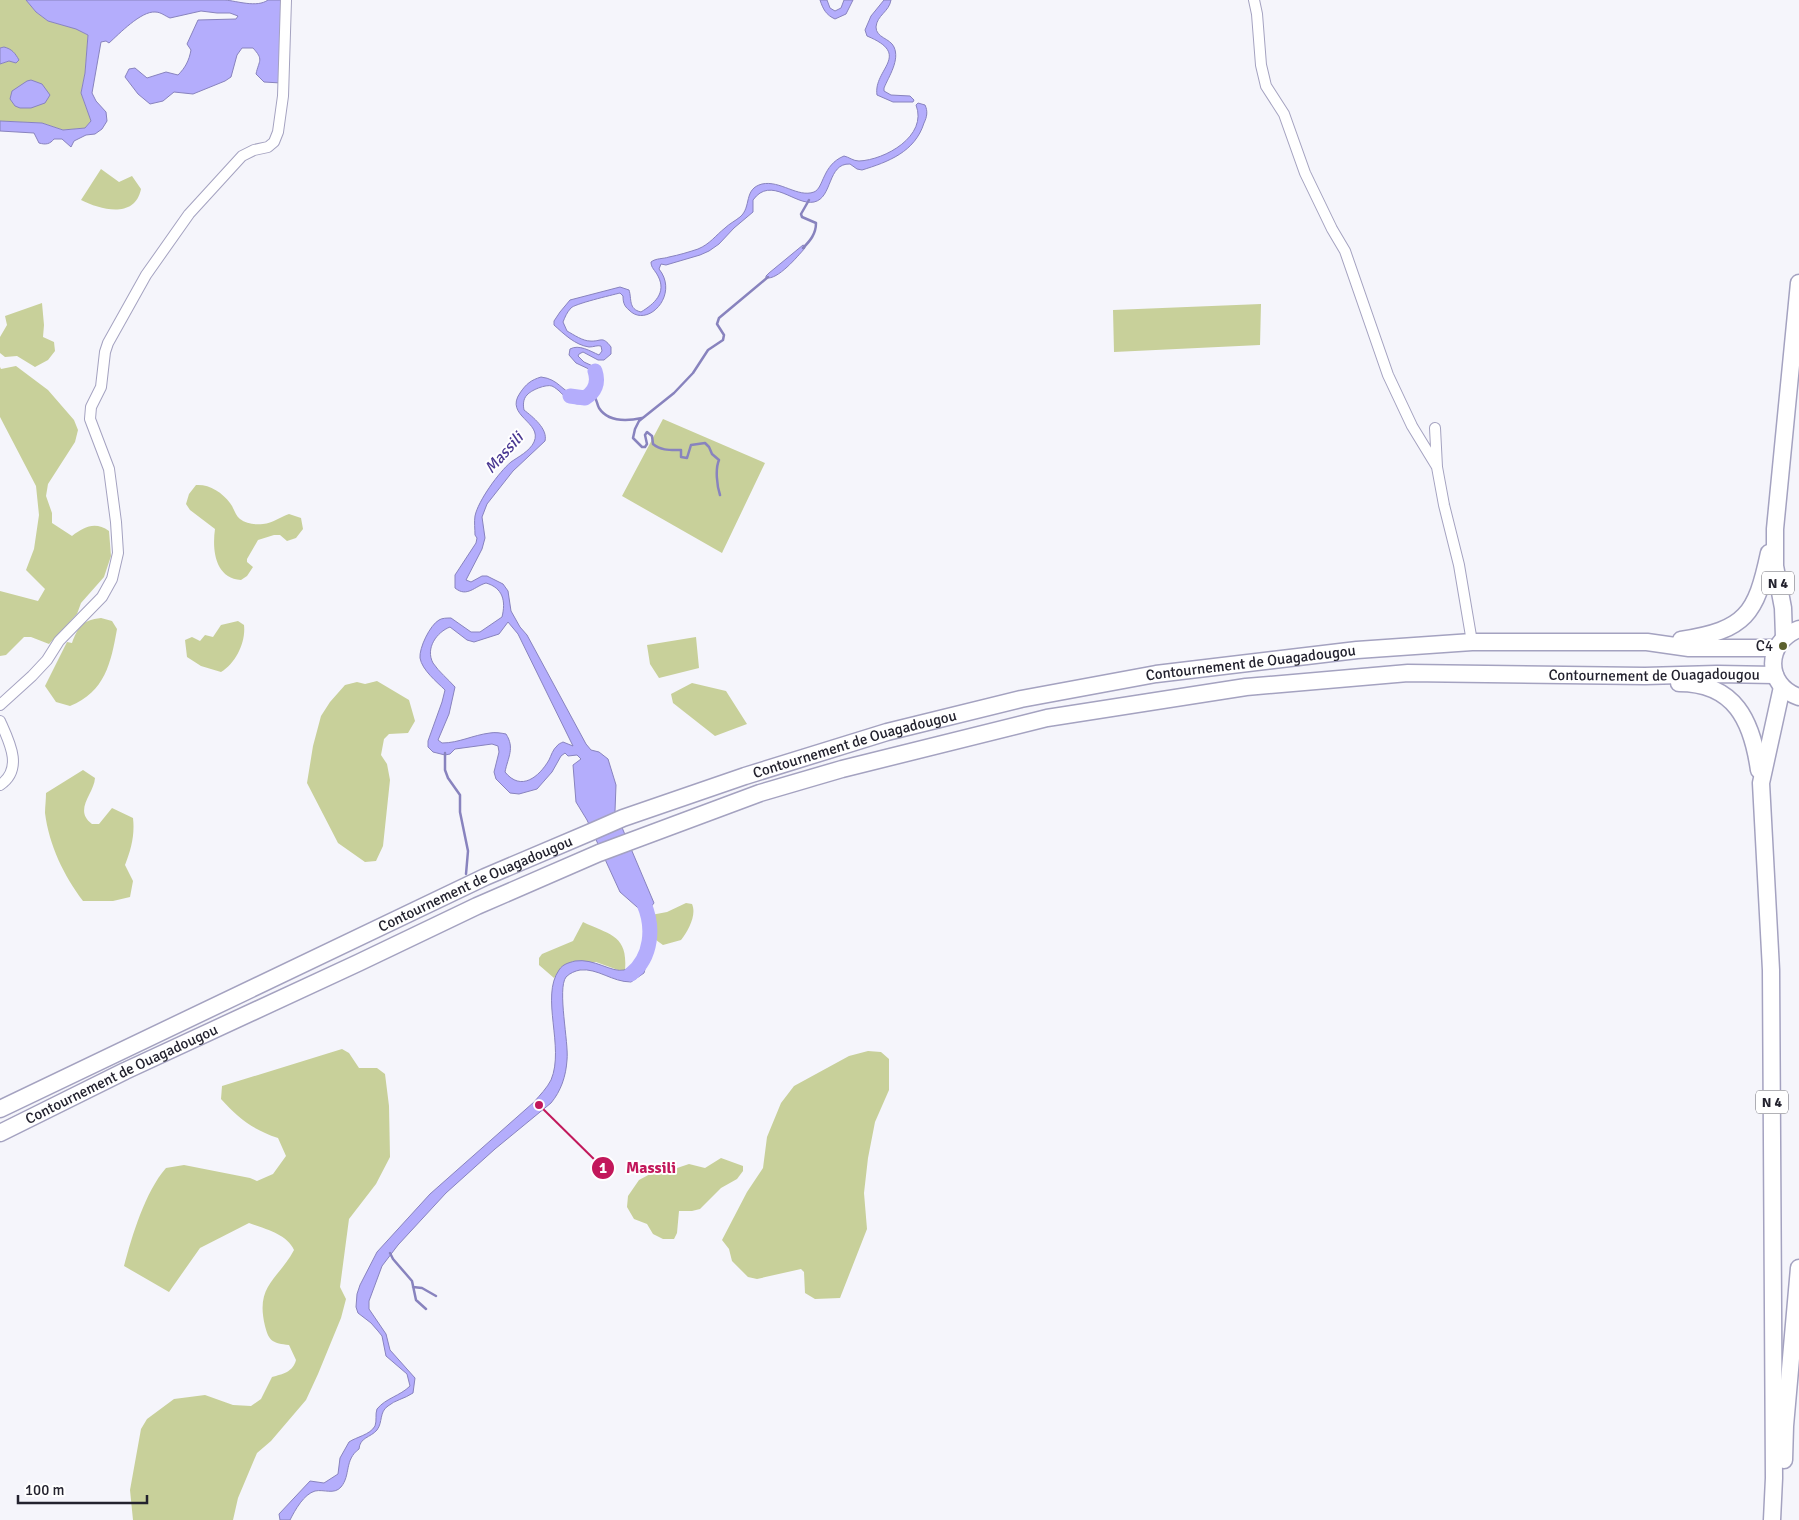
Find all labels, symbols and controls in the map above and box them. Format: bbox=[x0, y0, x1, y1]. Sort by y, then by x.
water label: Massili bbox=[480, 427, 529, 478]
road number: N 4 bbox=[1762, 572, 1794, 594]
place label: C4 bbox=[1756, 637, 1773, 655]
marker: C4 bbox=[1777, 640, 1789, 652]
street label: Contournement de Ouagadougou bbox=[1144, 641, 1357, 685]
street label: Contournement de Ouagadougou bbox=[1548, 665, 1760, 685]
street label: Contournement de Ouagadougou bbox=[751, 706, 958, 782]
street label: Contournement de Ouagadougou bbox=[375, 832, 575, 936]
street label: Contournement de Ouagadougou bbox=[22, 1020, 221, 1128]
road number: N 4 bbox=[1756, 1090, 1788, 1114]
callout: Massili bbox=[591, 1152, 686, 1183]
text: Massili bbox=[626, 1158, 676, 1178]
text: 1 bbox=[599, 1159, 607, 1177]
scale bar bbox=[18, 1472, 146, 1504]
text: 100 m bbox=[25, 1481, 65, 1499]

